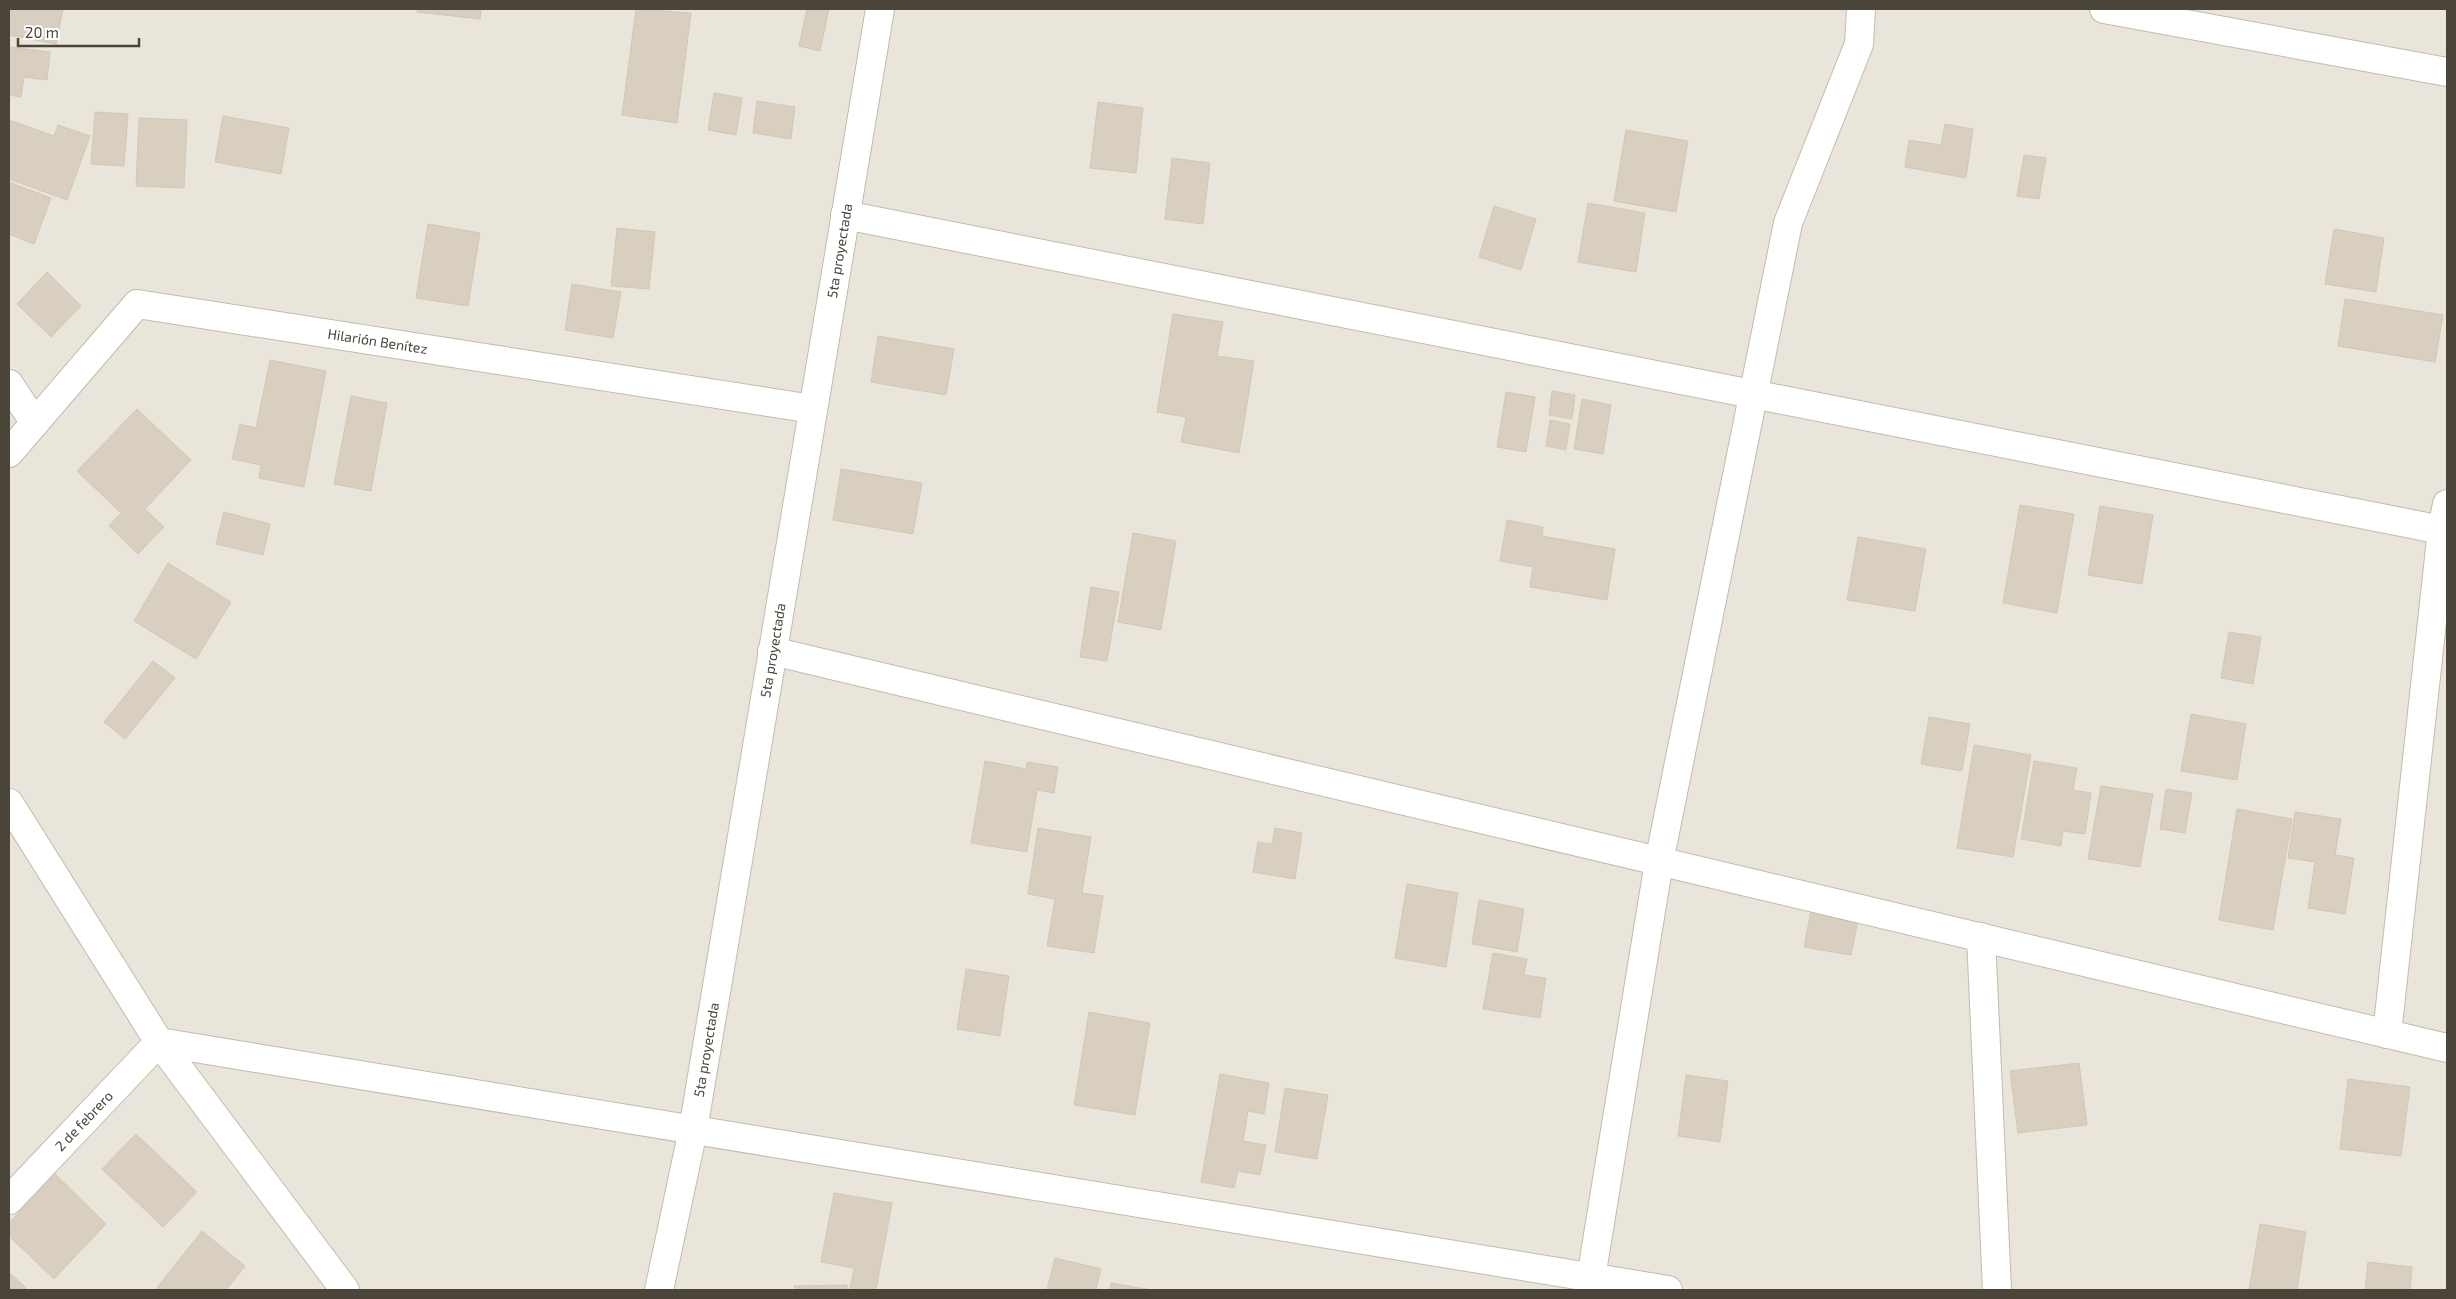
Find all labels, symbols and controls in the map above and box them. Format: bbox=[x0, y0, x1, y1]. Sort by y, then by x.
scale bar bbox=[18, 15, 139, 47]
text: 20 m bbox=[25, 23, 59, 41]
street label: 5ta proyectada bbox=[823, 202, 855, 299]
street label: Hilarión Benítez bbox=[327, 325, 429, 357]
street label: 5ta proyectada bbox=[756, 602, 789, 699]
street label: 5ta proyectada bbox=[690, 1001, 722, 1098]
street label: 2 de febrero bbox=[51, 1087, 116, 1154]

